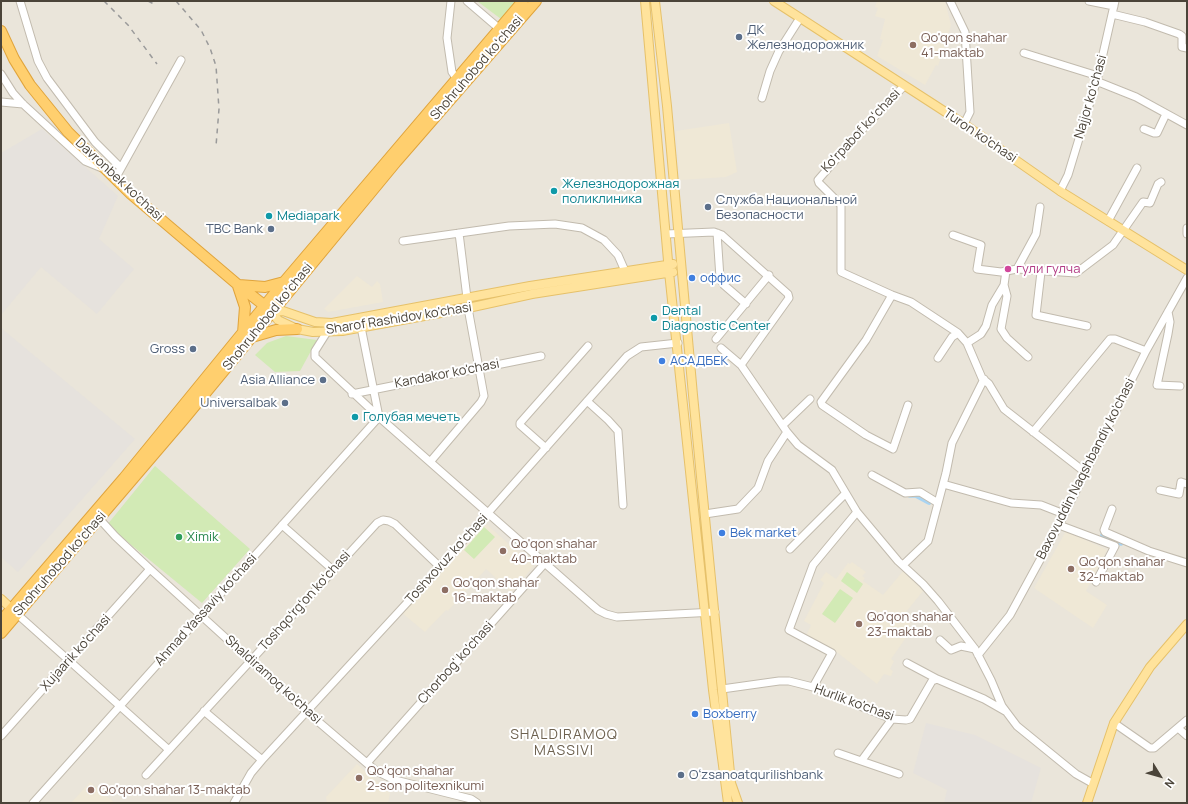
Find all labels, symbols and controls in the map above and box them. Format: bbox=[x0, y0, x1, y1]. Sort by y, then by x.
street label: Shohruhobod koʻchasi bbox=[427, 12, 527, 124]
place label: ДК Железнодорожник bbox=[747, 22, 864, 53]
place label: Qo'qon shahar 41-maktab bbox=[921, 30, 1007, 61]
marker: ДК Железнодорожник bbox=[734, 32, 744, 42]
marker: Qo'qon shahar 41-maktab bbox=[908, 40, 918, 50]
street label: Najjor koʻchasi bbox=[1072, 53, 1110, 141]
street label: Ko'rpabof koʻchasi bbox=[818, 86, 904, 176]
street label: Turon ko'chasi bbox=[940, 106, 1020, 166]
street label: Davronbek ko'chasi bbox=[72, 135, 166, 225]
place label: Железнодорожная поликлиника bbox=[562, 176, 679, 207]
marker: Железнодорожная поликлиника bbox=[549, 186, 559, 196]
place label: Служба Национальной Безопасности bbox=[716, 192, 857, 223]
marker: Служба Национальной Безопасности bbox=[703, 202, 713, 212]
place label: Mediapark bbox=[277, 208, 340, 224]
marker: Mediapark bbox=[264, 211, 274, 221]
place label: TBC Bank bbox=[206, 221, 263, 237]
marker: TBC Bank bbox=[266, 224, 276, 234]
street label: Shohruhobod koʻchasi bbox=[220, 260, 316, 374]
place label: гули гулча bbox=[1016, 261, 1080, 277]
marker: гули гулча bbox=[1003, 264, 1013, 274]
place label: оффис bbox=[700, 270, 741, 286]
marker: оффис bbox=[687, 273, 697, 283]
street label: Sharof Rashidov ko'chasi bbox=[325, 300, 473, 338]
place label: Dental Diagnostic Center bbox=[662, 303, 771, 334]
marker: Dental Diagnostic Center bbox=[649, 313, 659, 323]
place label: Gross bbox=[150, 341, 185, 357]
marker: Gross bbox=[188, 344, 198, 354]
place label: АСАДБЕК bbox=[670, 353, 728, 369]
street label: Kandakor ko'chasi bbox=[393, 356, 501, 392]
marker: АСАДБЕК bbox=[657, 356, 667, 366]
place label: Asia Alliance bbox=[240, 372, 315, 388]
marker: Asia Alliance bbox=[318, 375, 328, 385]
street label: Baxovuddin Naqshbandiy ko'chasi bbox=[1033, 376, 1139, 562]
place label: Universalbak bbox=[200, 395, 277, 411]
marker: Universalbak bbox=[280, 398, 290, 408]
place label: Голубая мечеть bbox=[363, 409, 460, 425]
marker: Голубая мечеть bbox=[350, 412, 360, 422]
street label: Shohruhobod koʻchasi bbox=[10, 508, 110, 620]
street label: Toshxovuz koʻchasi bbox=[403, 511, 491, 607]
place label: Bek market bbox=[730, 525, 797, 541]
marker: Bek market bbox=[717, 528, 727, 538]
place label: Ximik bbox=[187, 529, 218, 545]
marker: Ximik bbox=[174, 532, 184, 542]
place label: Qo'qon shahar 40-maktab bbox=[511, 536, 597, 567]
marker: Qo'qon shahar 40-maktab bbox=[498, 546, 508, 556]
street label: Toshqoʻrgʻon koʻchasi bbox=[256, 548, 354, 654]
street label: Ahmad Yassaviy ko'chasi bbox=[152, 551, 260, 669]
place label: Qo'qon shahar 32-maktab bbox=[1079, 554, 1165, 585]
marker: Qo'qon shahar 32-maktab bbox=[1066, 564, 1076, 574]
place label: Qo'qon shahar 16-maktab bbox=[453, 575, 539, 606]
marker: Qo'qon shahar 16-maktab bbox=[440, 585, 450, 595]
place label: Qo'qon shahar 23-maktab bbox=[867, 609, 953, 640]
street label: Xujaarik ko'chasi bbox=[38, 612, 114, 694]
street label: Chorbog' ko'chasi bbox=[415, 619, 497, 707]
marker: Qo'qon shahar 23-maktab bbox=[854, 619, 864, 629]
street label: Shaldiramoq ko'chasi bbox=[221, 632, 325, 728]
street label: Hurlik ko'chasi bbox=[812, 681, 896, 725]
place label: Boxberry bbox=[703, 706, 757, 722]
marker: Boxberry bbox=[690, 709, 700, 719]
district label: SHALDIRAMOQ MASSIVI bbox=[510, 727, 618, 760]
north arrow bbox=[1140, 756, 1180, 796]
place label: Qoʻqon shahar 2-son politexnikumi bbox=[367, 763, 484, 794]
place label: Oʻzsanoatqurilishbank bbox=[689, 767, 823, 783]
marker: Oʻzsanoatqurilishbank bbox=[676, 770, 686, 780]
marker: Qoʻqon shahar 2-son politexnikumi bbox=[354, 773, 364, 783]
text: N bbox=[1162, 776, 1178, 791]
place label: Qo'qon shahar 13-maktab bbox=[99, 782, 250, 798]
marker: Qo'qon shahar 13-maktab bbox=[86, 785, 96, 795]

